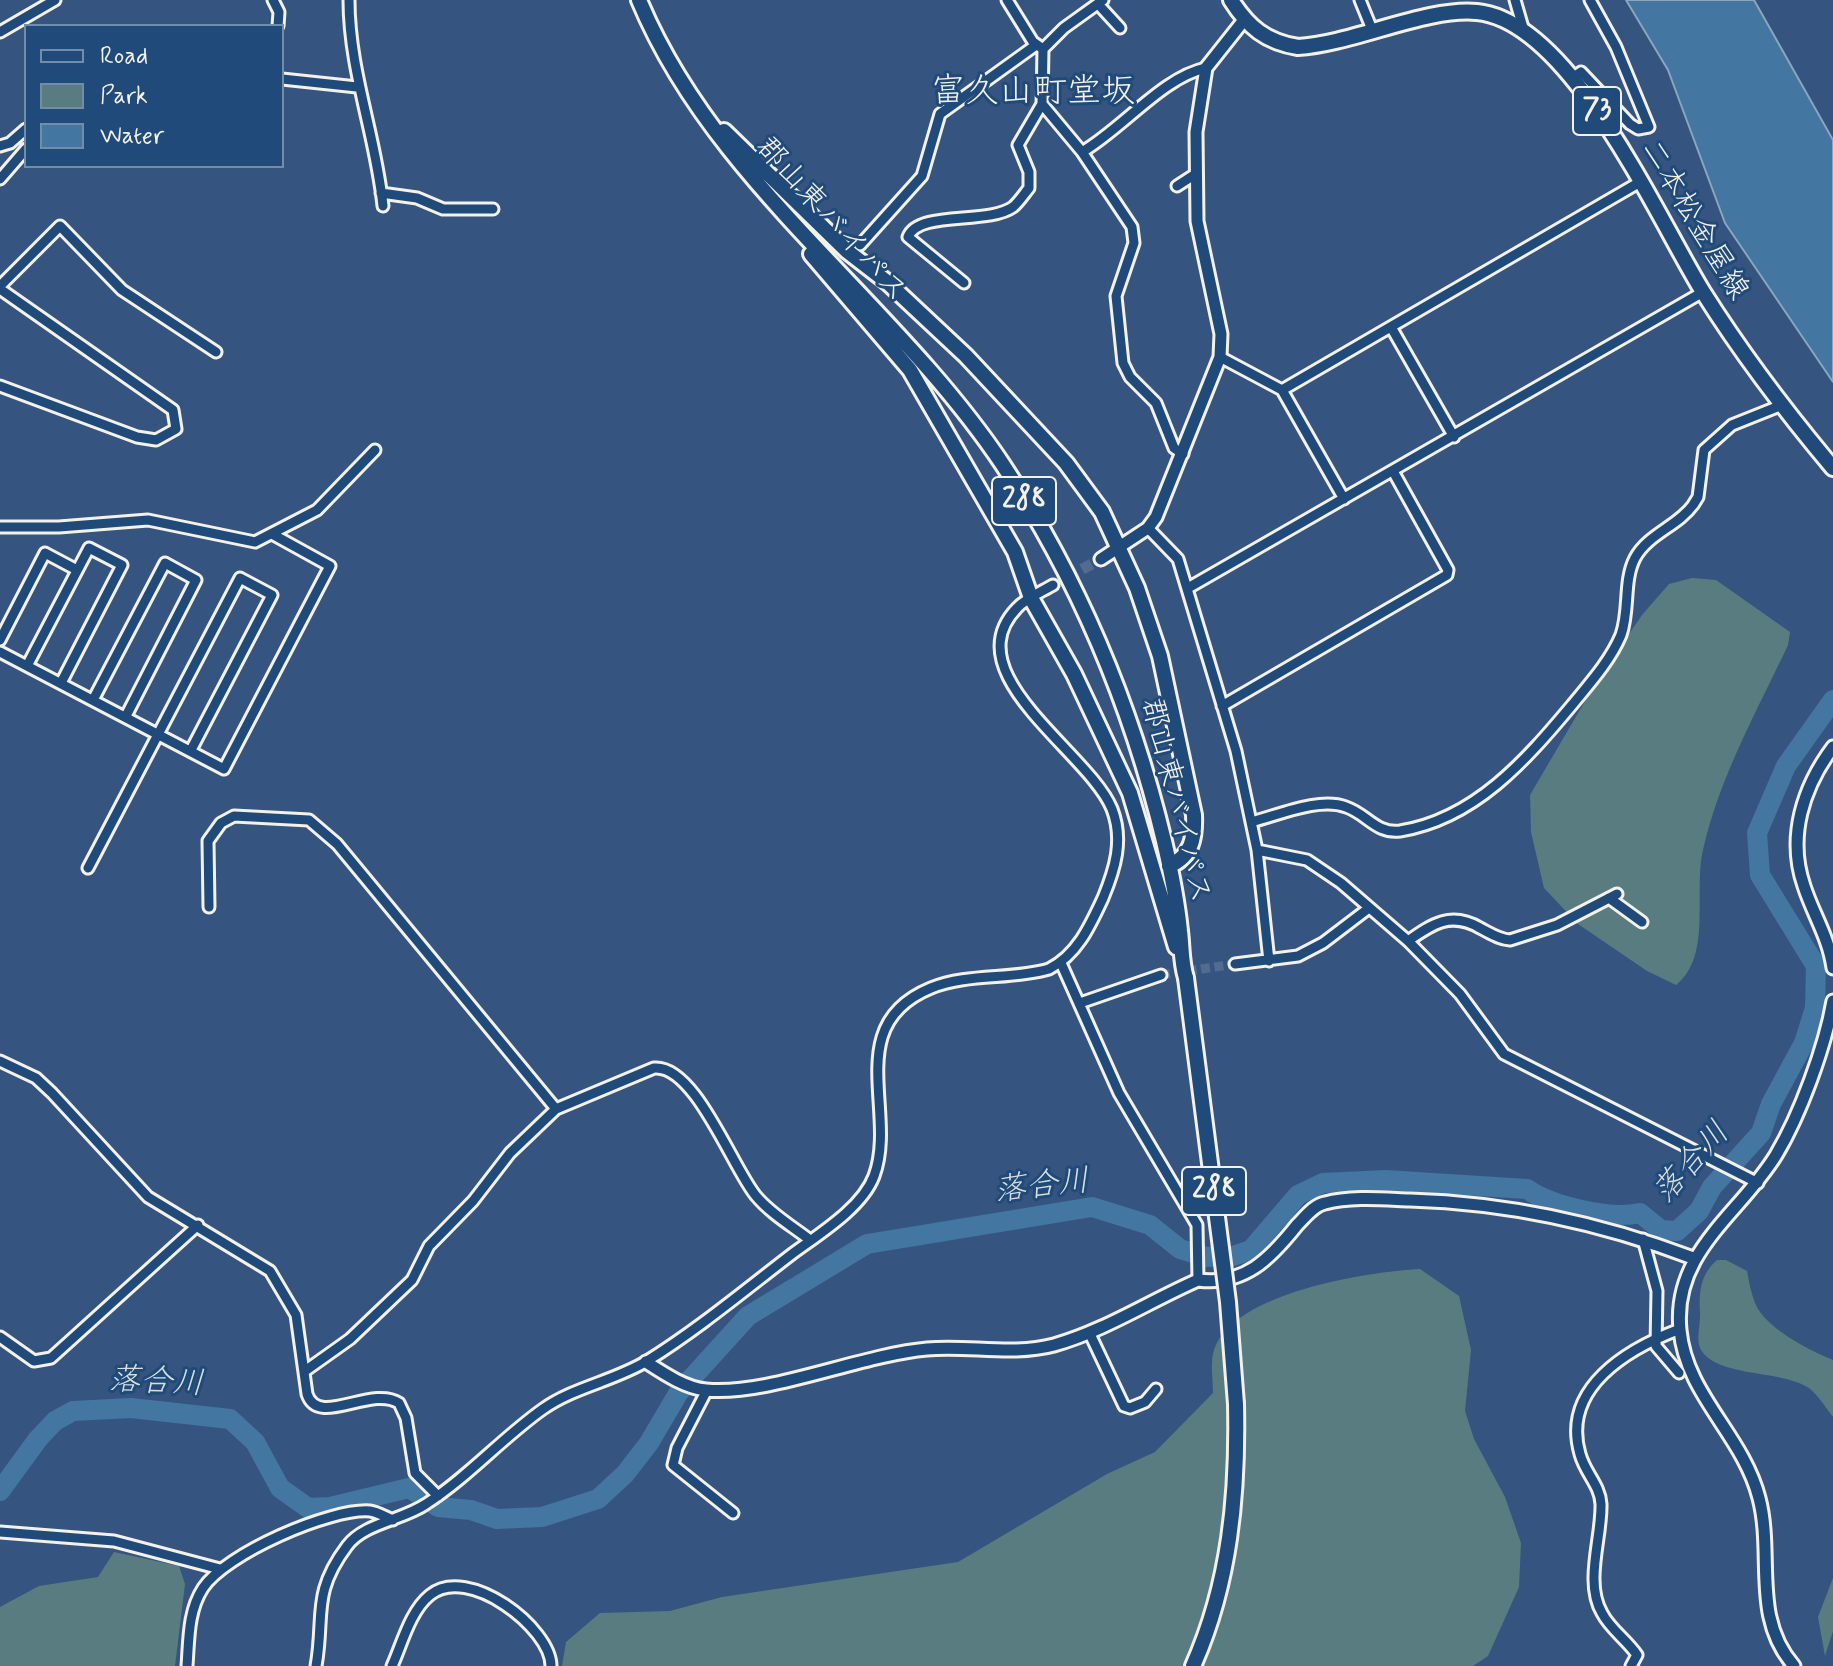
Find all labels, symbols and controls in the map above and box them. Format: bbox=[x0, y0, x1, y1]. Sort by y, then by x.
legend bbox=[24, 24, 284, 168]
text: Road bbox=[100, 41, 148, 72]
district label: 富久山町堂坂 bbox=[931, 74, 1135, 114]
text: Park bbox=[100, 81, 148, 112]
road number: 73 bbox=[1573, 87, 1621, 135]
text: Water bbox=[100, 121, 164, 152]
street label: 郡山東バイパス bbox=[746, 131, 914, 311]
street label: 二本松金屋線 bbox=[1631, 135, 1755, 307]
road number: 288 bbox=[992, 477, 1056, 525]
street label: 郡山東バイパス bbox=[1131, 695, 1217, 907]
water label: 落合川 bbox=[1647, 1115, 1739, 1213]
water label: 落合川 bbox=[992, 1164, 1092, 1212]
road number: 288 bbox=[1182, 1167, 1246, 1215]
water label: 落合川 bbox=[107, 1362, 205, 1406]

